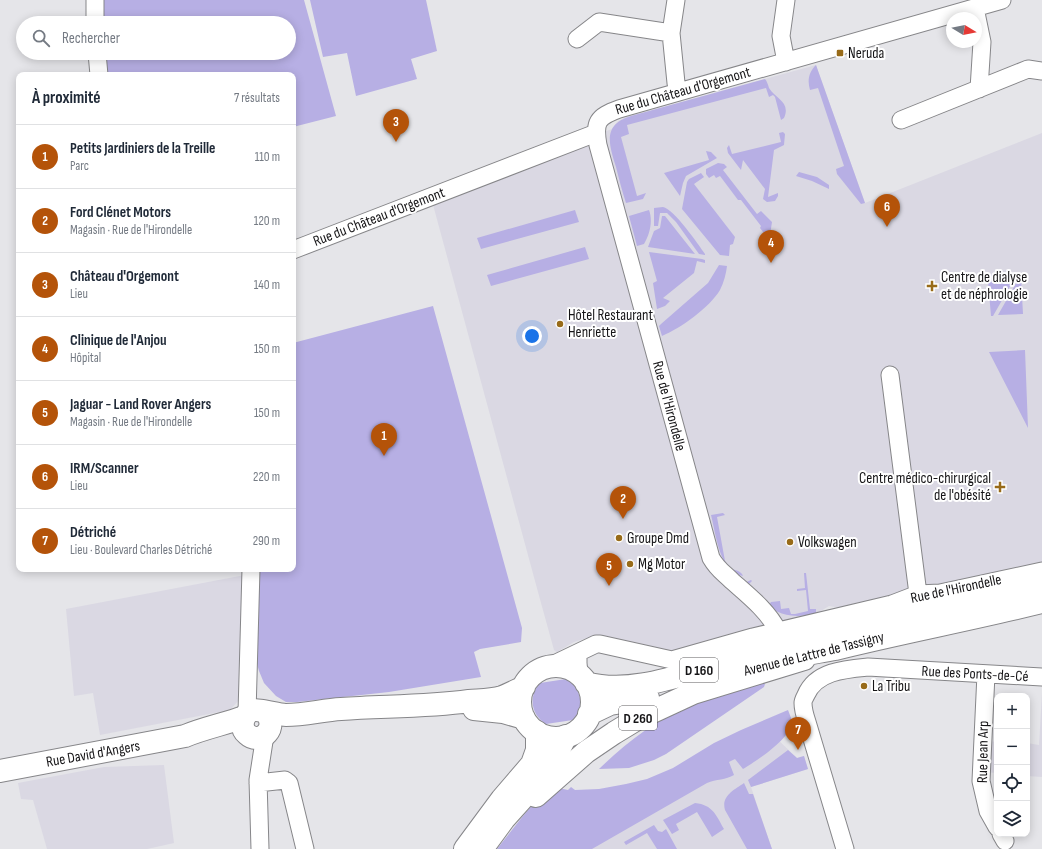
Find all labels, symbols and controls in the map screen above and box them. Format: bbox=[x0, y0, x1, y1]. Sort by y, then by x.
north arrow bbox=[946, 12, 982, 48]
search box bbox=[16, 16, 296, 60]
icon: search bbox=[30, 27, 52, 49]
text: Rechercher bbox=[62, 29, 120, 48]
place label: Neruda bbox=[848, 44, 885, 63]
marker: Neruda bbox=[835, 48, 845, 58]
street label: Rue du Château d'Orgemont bbox=[613, 62, 753, 119]
text: À proximité bbox=[32, 88, 100, 108]
text: 7 résultats bbox=[234, 90, 280, 106]
pin: 3 bbox=[383, 109, 409, 142]
text: Petits Jardiniers de la Treille bbox=[70, 139, 215, 158]
text: 1 bbox=[42, 149, 48, 165]
text: 110 m bbox=[255, 149, 280, 165]
text: Parc bbox=[70, 158, 89, 174]
street label: Rue du Château d'Orgemont bbox=[310, 183, 448, 251]
pin: 6 bbox=[874, 194, 900, 227]
text: Ford Clénet Motors bbox=[70, 203, 171, 222]
text: 2 bbox=[42, 213, 48, 229]
text: 120 m bbox=[254, 213, 280, 229]
text: Magasin · Rue de l'Hirondelle bbox=[70, 222, 192, 238]
pin: 4 bbox=[758, 230, 784, 263]
text: Château d'Orgemont bbox=[70, 267, 179, 286]
place label: Centre de dialyse et de néphrologie bbox=[941, 268, 1028, 304]
text: 3 bbox=[42, 277, 48, 293]
text: 140 m bbox=[254, 277, 280, 293]
marker: Centre de dialyse et de néphrologie bbox=[926, 280, 938, 292]
text: Lieu bbox=[70, 286, 88, 302]
place label: Hôtel Restaurant Henriette bbox=[568, 306, 654, 342]
marker: Hôtel Restaurant Henriette bbox=[555, 319, 565, 329]
your location bbox=[522, 326, 542, 346]
text: Clinique de l'Anjou bbox=[70, 331, 167, 350]
text: 4 bbox=[42, 341, 48, 357]
text: 150 m bbox=[254, 341, 280, 357]
text: Hôpital bbox=[70, 350, 101, 366]
street label: Rue de l'Hirondelle bbox=[648, 359, 690, 453]
text: Jaguar - Land Rover Angers bbox=[70, 395, 211, 414]
text: 5 bbox=[42, 405, 48, 421]
text: 150 m bbox=[254, 405, 280, 421]
text: Magasin · Rue de l'Hirondelle bbox=[70, 414, 192, 430]
pin: 1 bbox=[371, 423, 397, 456]
text: IRM/Scanner bbox=[70, 459, 139, 478]
text: 6 bbox=[42, 469, 48, 485]
text: 220 m bbox=[253, 469, 280, 485]
place label: Centre médico-chirurgical de l'obésité bbox=[859, 469, 991, 505]
text: Lieu bbox=[70, 478, 88, 494]
marker: Centre médico-chirurgical de l'obésité bbox=[994, 481, 1006, 493]
pin: 2 bbox=[610, 486, 636, 519]
text: Détriché bbox=[70, 523, 116, 542]
place label: Groupe Dmd bbox=[627, 529, 689, 548]
text: 7 bbox=[42, 533, 48, 549]
text: 290 m bbox=[253, 533, 280, 549]
marker: Groupe Dmd bbox=[614, 533, 624, 543]
place label: Volkswagen bbox=[798, 533, 857, 552]
marker: Volkswagen bbox=[785, 537, 795, 547]
text: Lieu · Boulevard Charles Détriché bbox=[70, 542, 212, 558]
pin: 5 bbox=[596, 553, 622, 586]
place label: Mg Motor bbox=[638, 555, 686, 574]
marker: Mg Motor bbox=[625, 559, 635, 569]
street label: Rue de l'Hirondelle bbox=[909, 570, 1003, 608]
street label: Avenue de Lattre de Tassigny bbox=[741, 627, 886, 681]
road number: D 160 bbox=[680, 658, 718, 682]
street label: Rue des Ponts-de-Cé bbox=[921, 662, 1029, 686]
place label: La Tribu bbox=[872, 677, 910, 696]
marker: La Tribu bbox=[859, 681, 869, 691]
map controls bbox=[994, 693, 1030, 837]
button: + bbox=[994, 693, 1030, 729]
road number: D 260 bbox=[619, 706, 657, 730]
pin: 7 bbox=[785, 717, 811, 750]
street label: Rue Jean Arp bbox=[973, 721, 993, 783]
button: − bbox=[994, 729, 1030, 765]
street label: Rue David d'Angers bbox=[45, 736, 141, 772]
button: locate bbox=[994, 765, 1030, 801]
button: layers bbox=[994, 801, 1030, 837]

